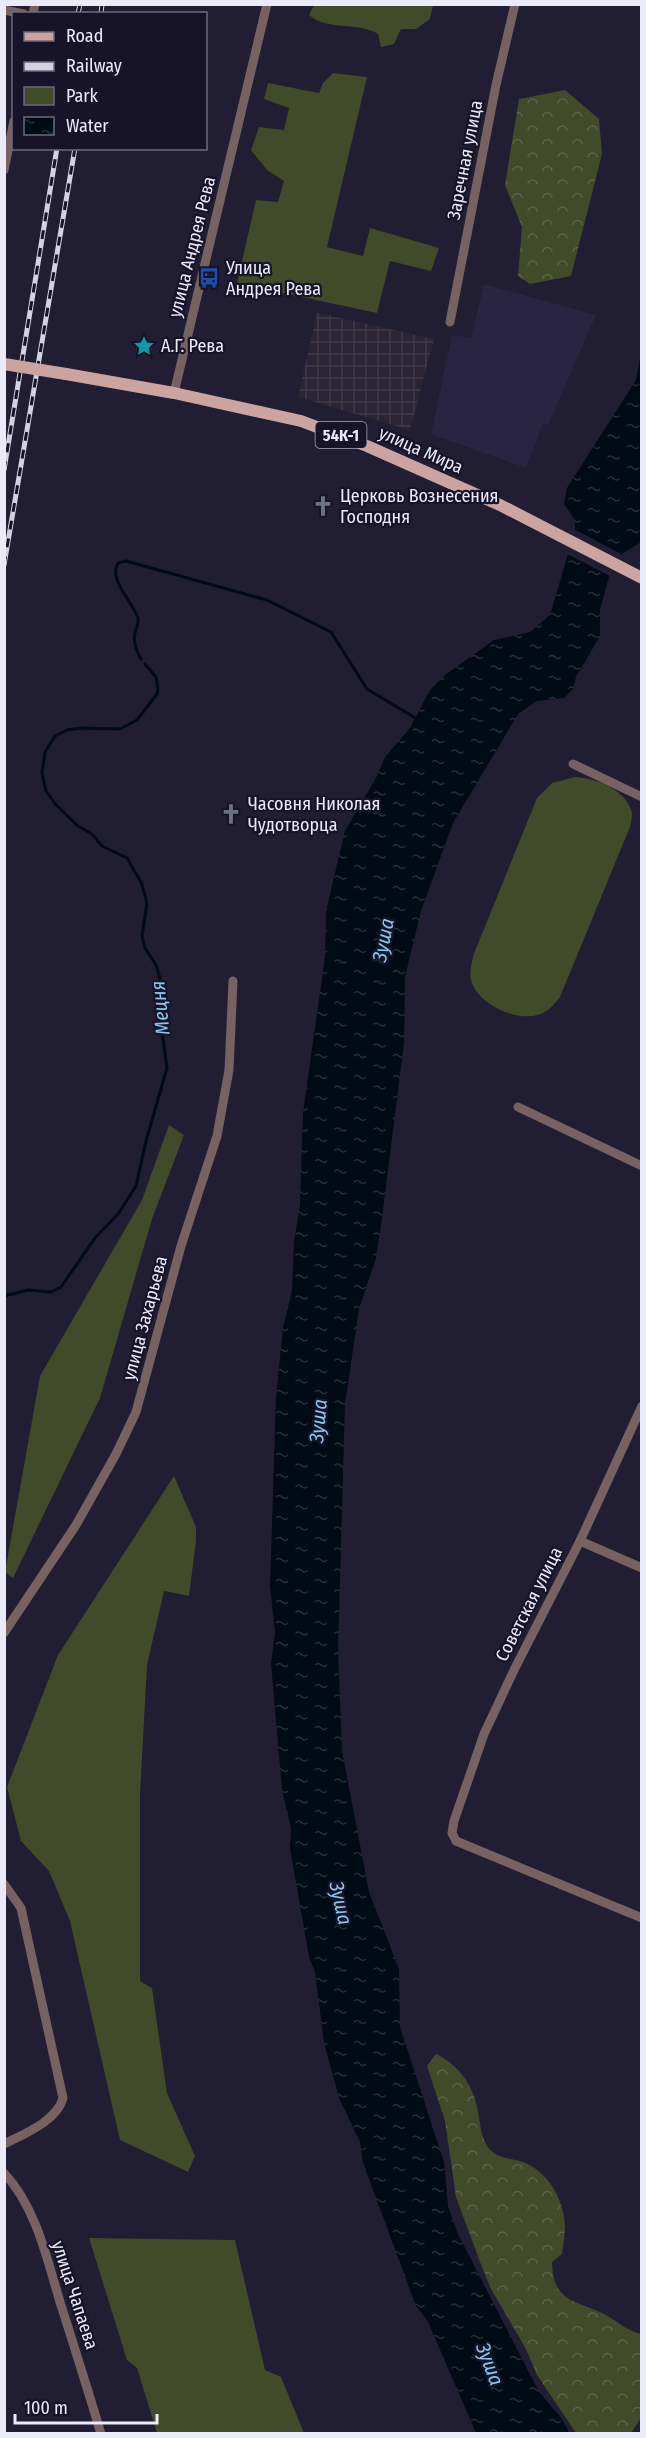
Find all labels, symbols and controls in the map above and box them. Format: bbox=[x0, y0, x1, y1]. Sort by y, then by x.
legend bbox=[12, 12, 207, 150]
text: Road bbox=[66, 25, 103, 47]
text: Railway bbox=[66, 55, 122, 77]
text: Park bbox=[66, 85, 99, 107]
street label: Заречная улица bbox=[443, 98, 487, 222]
text: Water bbox=[66, 115, 109, 137]
street label: улица Андрея Рева bbox=[164, 174, 220, 320]
place label: Улица Андрея Рева bbox=[225, 257, 321, 300]
bus stop icon: Улица Андрея Рева bbox=[197, 266, 221, 290]
place icon: А.Г. Рева bbox=[132, 334, 156, 358]
place label: А.Г. Рева bbox=[161, 335, 224, 357]
road number: 54К-1 bbox=[316, 422, 366, 448]
street label: улица Мира bbox=[375, 422, 467, 478]
place label: Церковь Вознесения Господня bbox=[340, 485, 498, 528]
church icon: Церковь Вознесения Господня bbox=[311, 494, 335, 518]
place label: Часовня Николая Чудотворца bbox=[248, 793, 380, 836]
church icon: Часовня Николая Чудотворца bbox=[219, 802, 243, 826]
water label: Зуша bbox=[367, 916, 399, 965]
water label: Мецня bbox=[145, 980, 175, 1036]
street label: улица Захарьева bbox=[118, 1253, 172, 1382]
water label: Зуша bbox=[304, 1398, 332, 1445]
street label: Советская улица bbox=[491, 1543, 567, 1665]
water label: Зуша bbox=[324, 1878, 358, 1927]
street label: улица Чапаева bbox=[47, 2238, 103, 2352]
water label: Зуша bbox=[471, 2338, 509, 2389]
scale bar bbox=[15, 2387, 158, 2425]
text: 100 m bbox=[24, 2397, 68, 2419]

